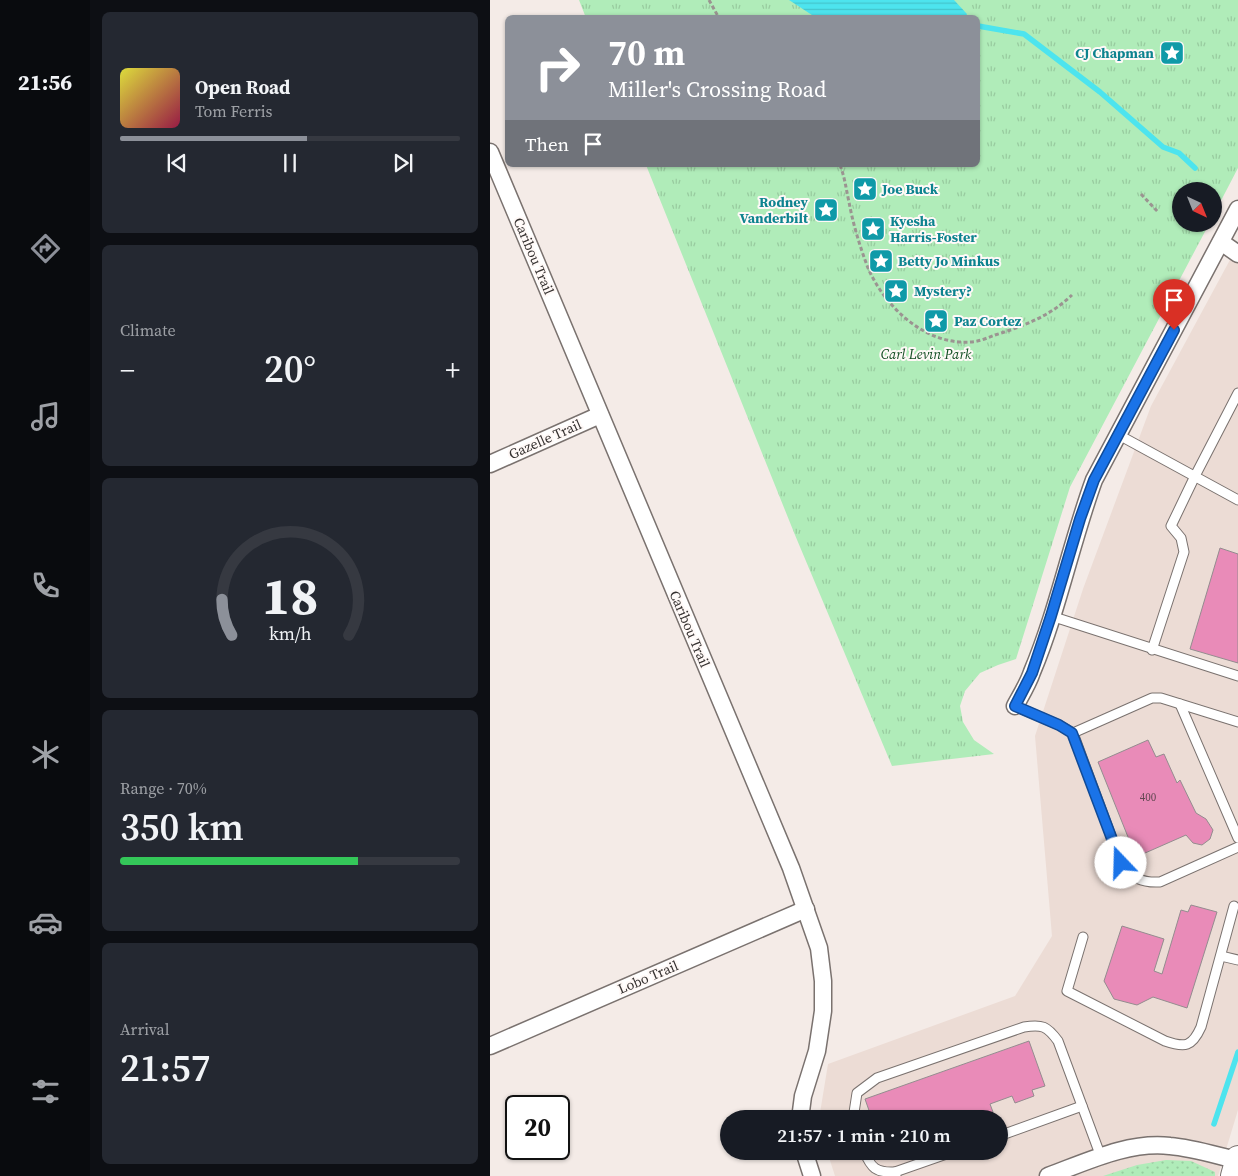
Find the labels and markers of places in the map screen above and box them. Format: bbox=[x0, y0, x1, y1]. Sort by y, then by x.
place icon: CJ Chapman bbox=[1159, 40, 1185, 66]
place label: CJ Chapman bbox=[1075, 43, 1154, 63]
place icon: Joe Buck bbox=[852, 176, 878, 202]
place label: Joe Buck bbox=[881, 179, 939, 199]
place label: Rodney Vanderbilt bbox=[740, 192, 809, 228]
place icon: Rodney Vanderbilt bbox=[813, 197, 839, 223]
place label: Kyesha Harris-Foster bbox=[890, 211, 977, 247]
place icon: Kyesha Harris-Foster bbox=[860, 216, 886, 242]
place icon: Betty Jo Minkus bbox=[868, 248, 894, 274]
place label: Betty Jo Minkus bbox=[898, 251, 1000, 271]
place icon: Mystery? bbox=[883, 278, 909, 304]
pin bbox=[1153, 279, 1195, 330]
place label: Mystery? bbox=[914, 281, 972, 301]
place icon: Paz Cortez bbox=[923, 308, 949, 334]
place label: Paz Cortez bbox=[954, 311, 1022, 331]

